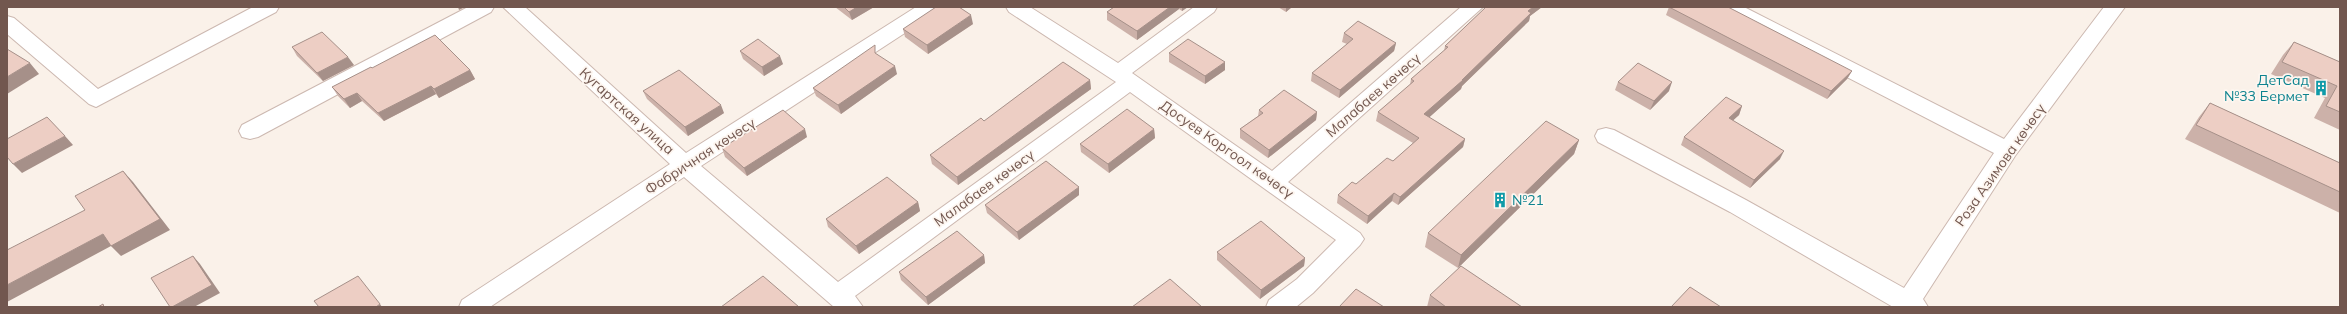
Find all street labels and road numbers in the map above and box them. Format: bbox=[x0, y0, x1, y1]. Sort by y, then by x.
street label: Малабаев көчөсү bbox=[1322, 49, 1424, 141]
street label: Кугартская улица bbox=[576, 64, 678, 158]
street label: Досуев Коргоол көчөсү bbox=[1157, 96, 1298, 202]
street label: Роза Азимова көчөсү bbox=[1951, 100, 2049, 230]
street label: Фабричная көчөсү bbox=[641, 113, 759, 198]
street label: Малабаев көчөсү bbox=[930, 145, 1038, 230]

